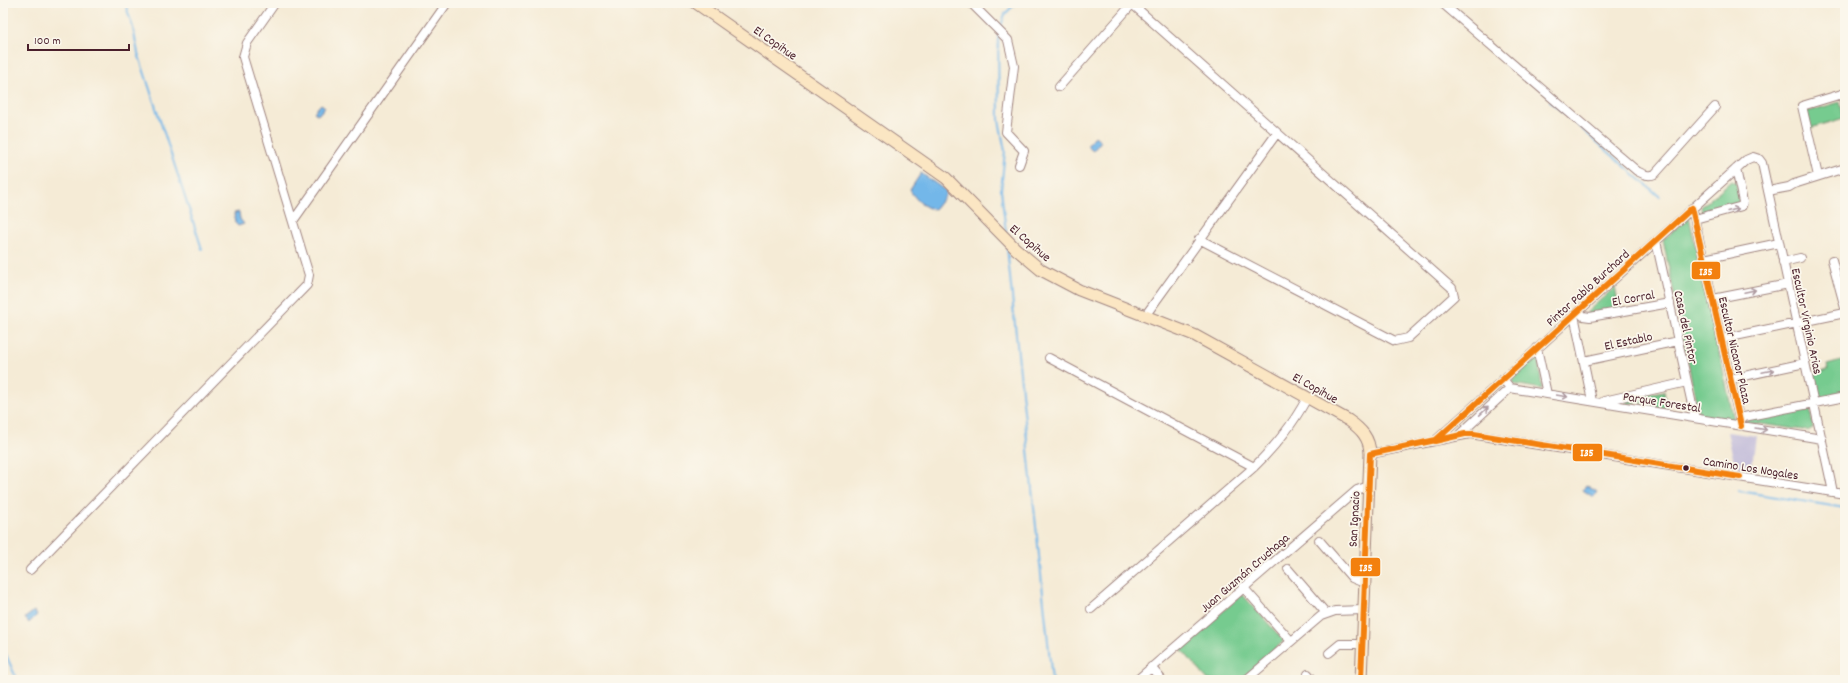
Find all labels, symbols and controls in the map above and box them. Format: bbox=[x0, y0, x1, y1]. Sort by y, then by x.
street label: El Copihue bbox=[749, 22, 801, 66]
scale bar bbox=[28, 26, 129, 52]
text: 100 m bbox=[34, 33, 61, 50]
one-way arrow bbox=[1726, 206, 1739, 213]
street label: El Copihue bbox=[1004, 220, 1055, 268]
street label: Pintor Pablo Burchard bbox=[1543, 246, 1635, 332]
line badge: I35 bbox=[1691, 261, 1721, 280]
text: I35 bbox=[1699, 265, 1713, 281]
street label: Escultor Virginio Arias bbox=[1785, 267, 1826, 376]
street label: El Corral bbox=[1611, 286, 1656, 313]
one-way arrow bbox=[1743, 287, 1756, 295]
street label: Casa del Pintor bbox=[1668, 289, 1702, 366]
street label: Escultor Nicanor Plaza bbox=[1712, 295, 1755, 407]
street label: El Establo bbox=[1603, 328, 1655, 357]
one-way arrow bbox=[1761, 367, 1774, 375]
street label: El Copihue bbox=[1288, 369, 1341, 410]
street label: Parque Forestal bbox=[1621, 388, 1702, 419]
one-way arrow bbox=[1555, 392, 1568, 400]
one-way arrow bbox=[1479, 407, 1490, 416]
one-way arrow bbox=[1754, 425, 1767, 433]
line badge: I35 bbox=[1572, 443, 1603, 462]
text: I35 bbox=[1580, 446, 1594, 462]
street label: Camino Los Nogales bbox=[1701, 453, 1800, 486]
unlabelled marker bbox=[1681, 463, 1691, 473]
street label: San Ignacio bbox=[1345, 490, 1366, 548]
street label: Juan Guzmán Cruchaga bbox=[1197, 529, 1295, 618]
line badge: I35 bbox=[1350, 557, 1381, 577]
text: I35 bbox=[1359, 561, 1373, 577]

